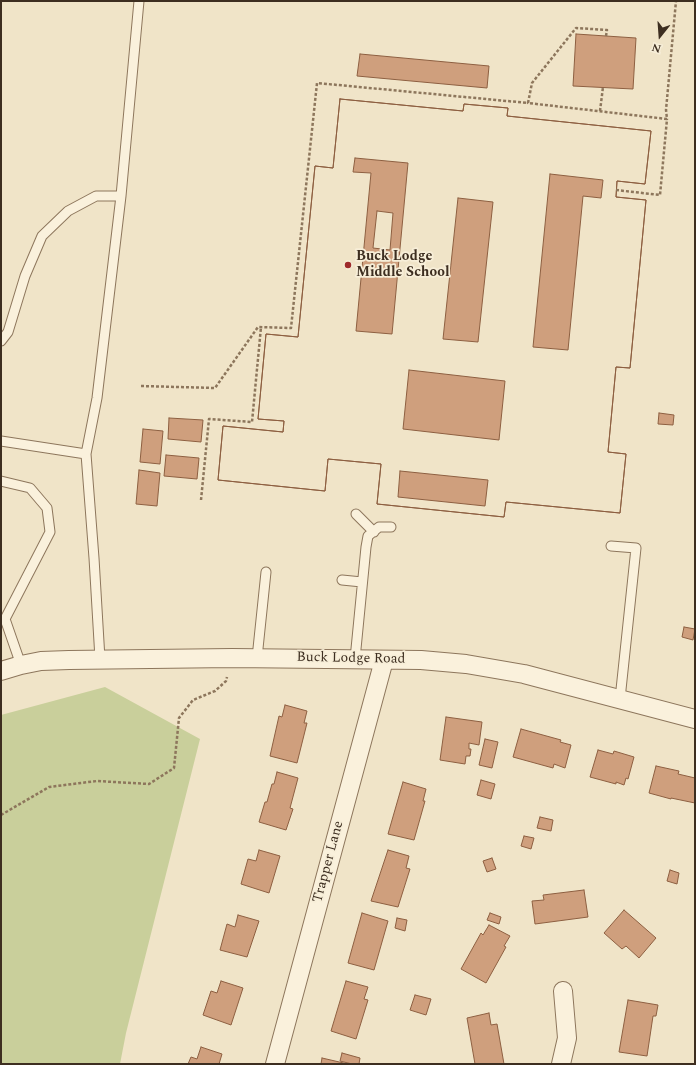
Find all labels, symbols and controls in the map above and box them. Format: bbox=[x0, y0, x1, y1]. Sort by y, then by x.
north arrow bbox=[640, 16, 680, 56]
text: N bbox=[650, 39, 663, 57]
place label: Buck Lodge Middle School bbox=[356, 249, 450, 282]
marker: Buck Lodge Middle School bbox=[343, 260, 353, 270]
street label: Buck Lodge Road bbox=[296, 650, 406, 668]
street label: Trapper Lane bbox=[310, 819, 348, 905]

